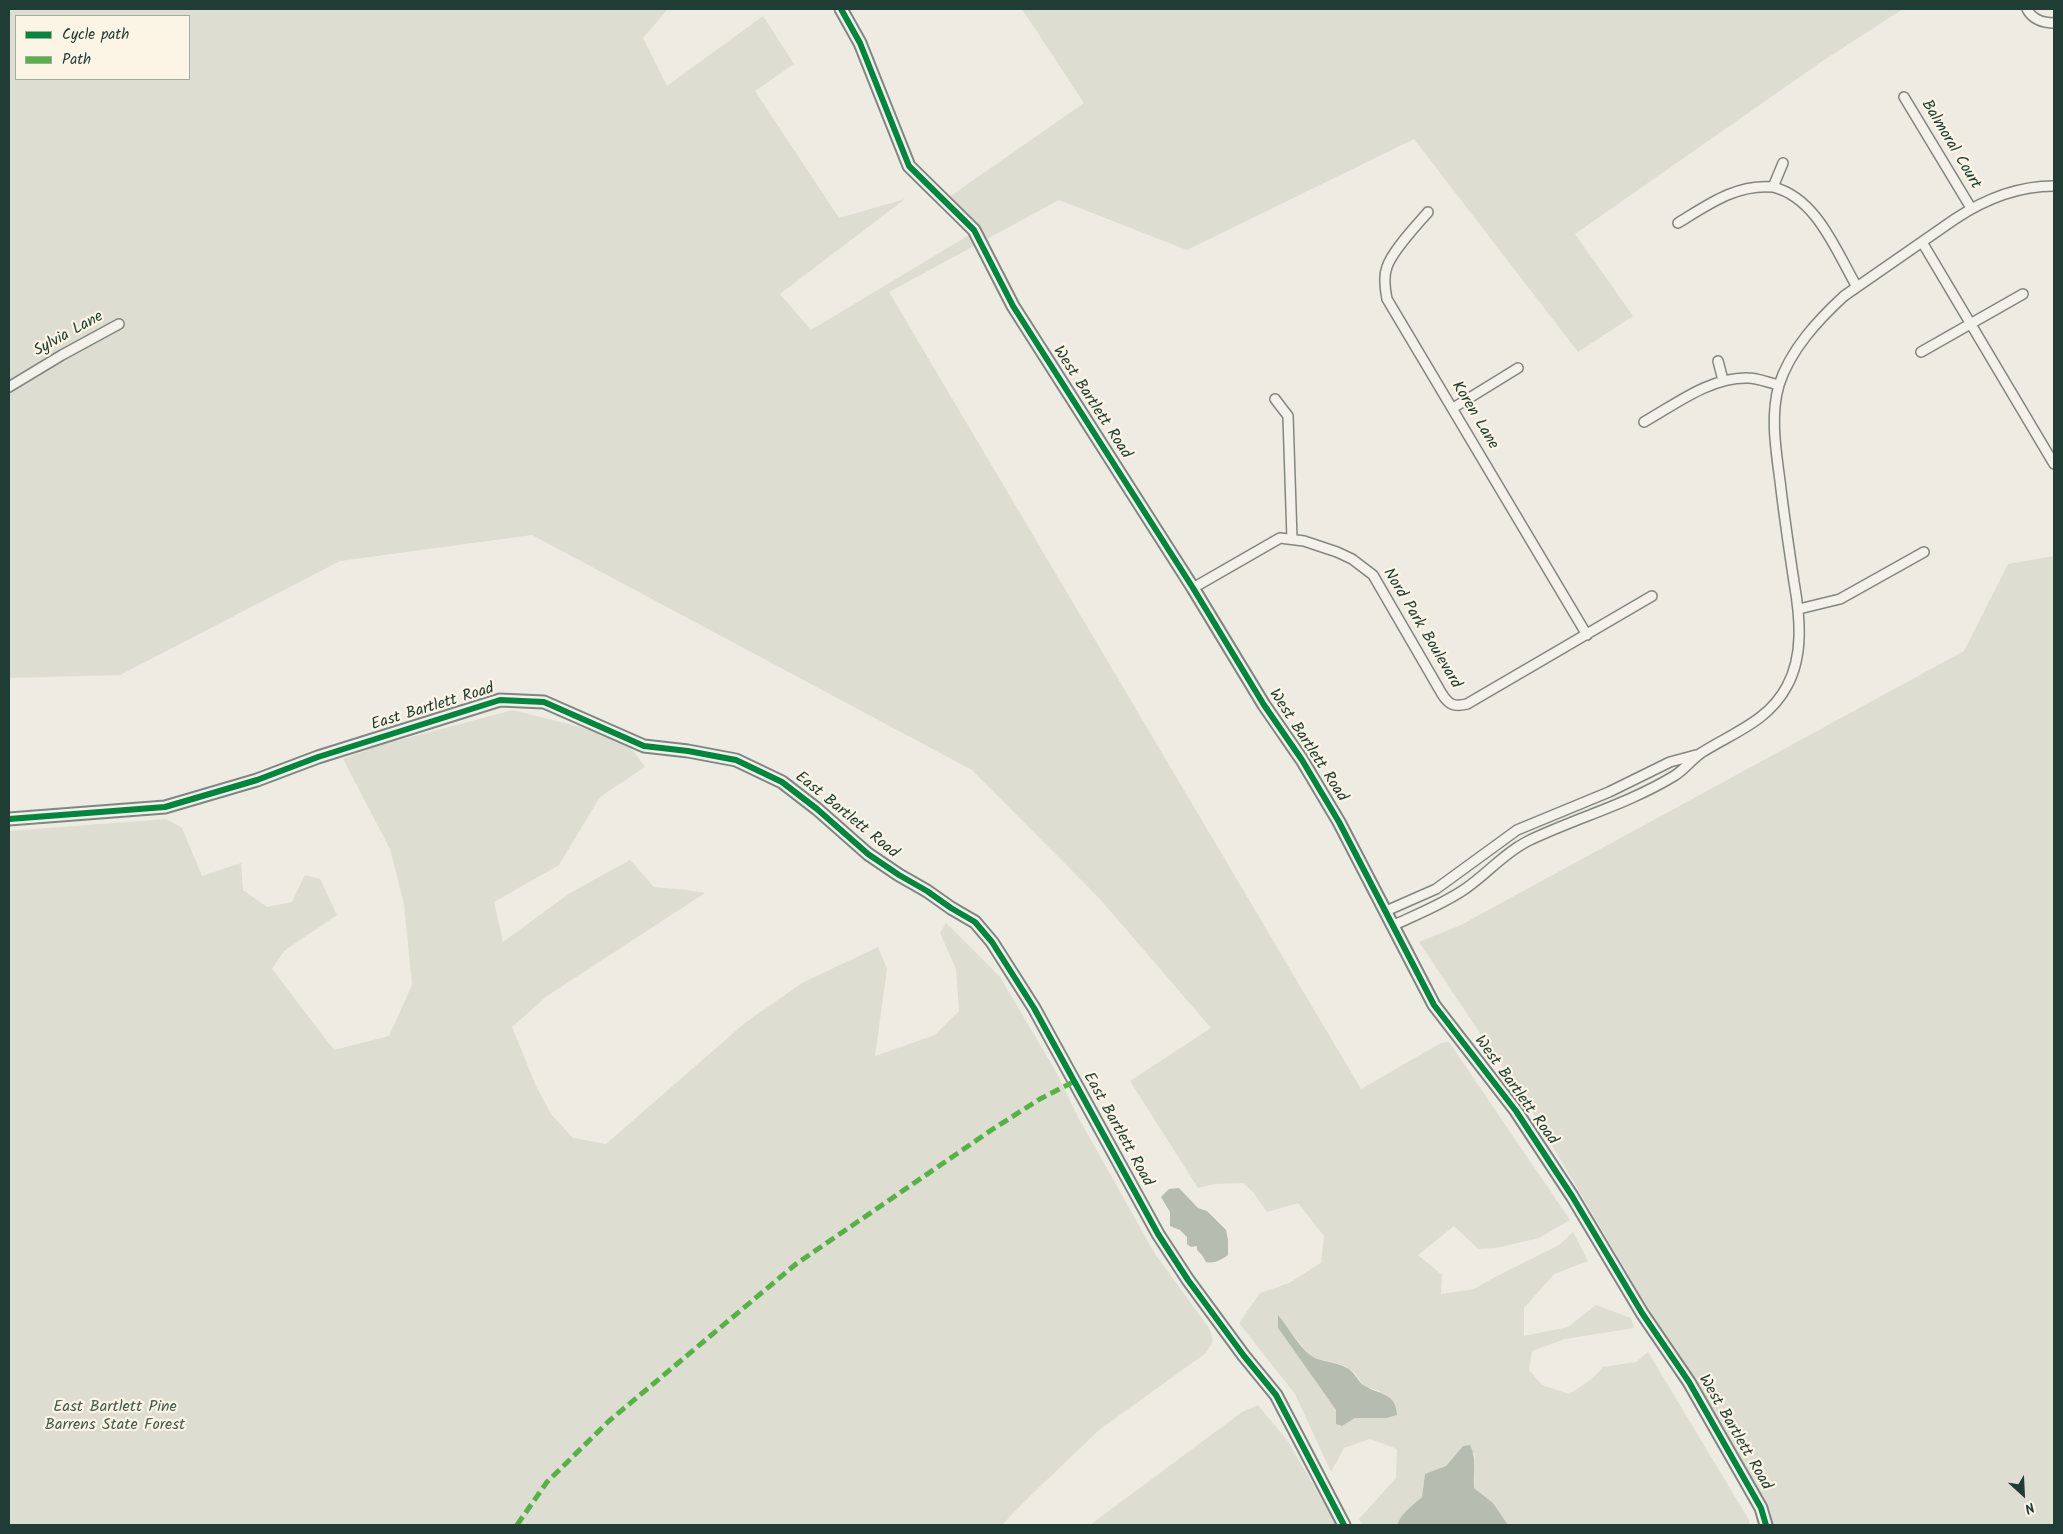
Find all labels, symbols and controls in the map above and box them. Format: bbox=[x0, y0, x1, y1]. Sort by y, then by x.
legend bbox=[15, 15, 190, 80]
text: Cycle path bbox=[62, 23, 129, 47]
text: Path bbox=[62, 48, 91, 72]
street label: Balmoral Court bbox=[1916, 97, 1984, 193]
street label: Sylvia Lane bbox=[31, 308, 107, 362]
street label: West Bartlett Road bbox=[1047, 343, 1135, 463]
street label: Koren Lane bbox=[1446, 378, 1502, 454]
street label: Nord Park Boulevard bbox=[1377, 565, 1465, 693]
street label: East Bartlett Road bbox=[369, 680, 497, 736]
street label: West Bartlett Road bbox=[1263, 686, 1351, 806]
street label: East Bartlett Road bbox=[790, 768, 902, 864]
street label: West Bartlett Road bbox=[1469, 1033, 1561, 1149]
street label: East Bartlett Road bbox=[1078, 1070, 1156, 1190]
street label: West Bartlett Road bbox=[1693, 1372, 1775, 1494]
park label: East Bartlett Pine Barrens State Forest bbox=[45, 1398, 185, 1436]
north arrow bbox=[1998, 1469, 2048, 1519]
text: N bbox=[2021, 1496, 2038, 1519]

